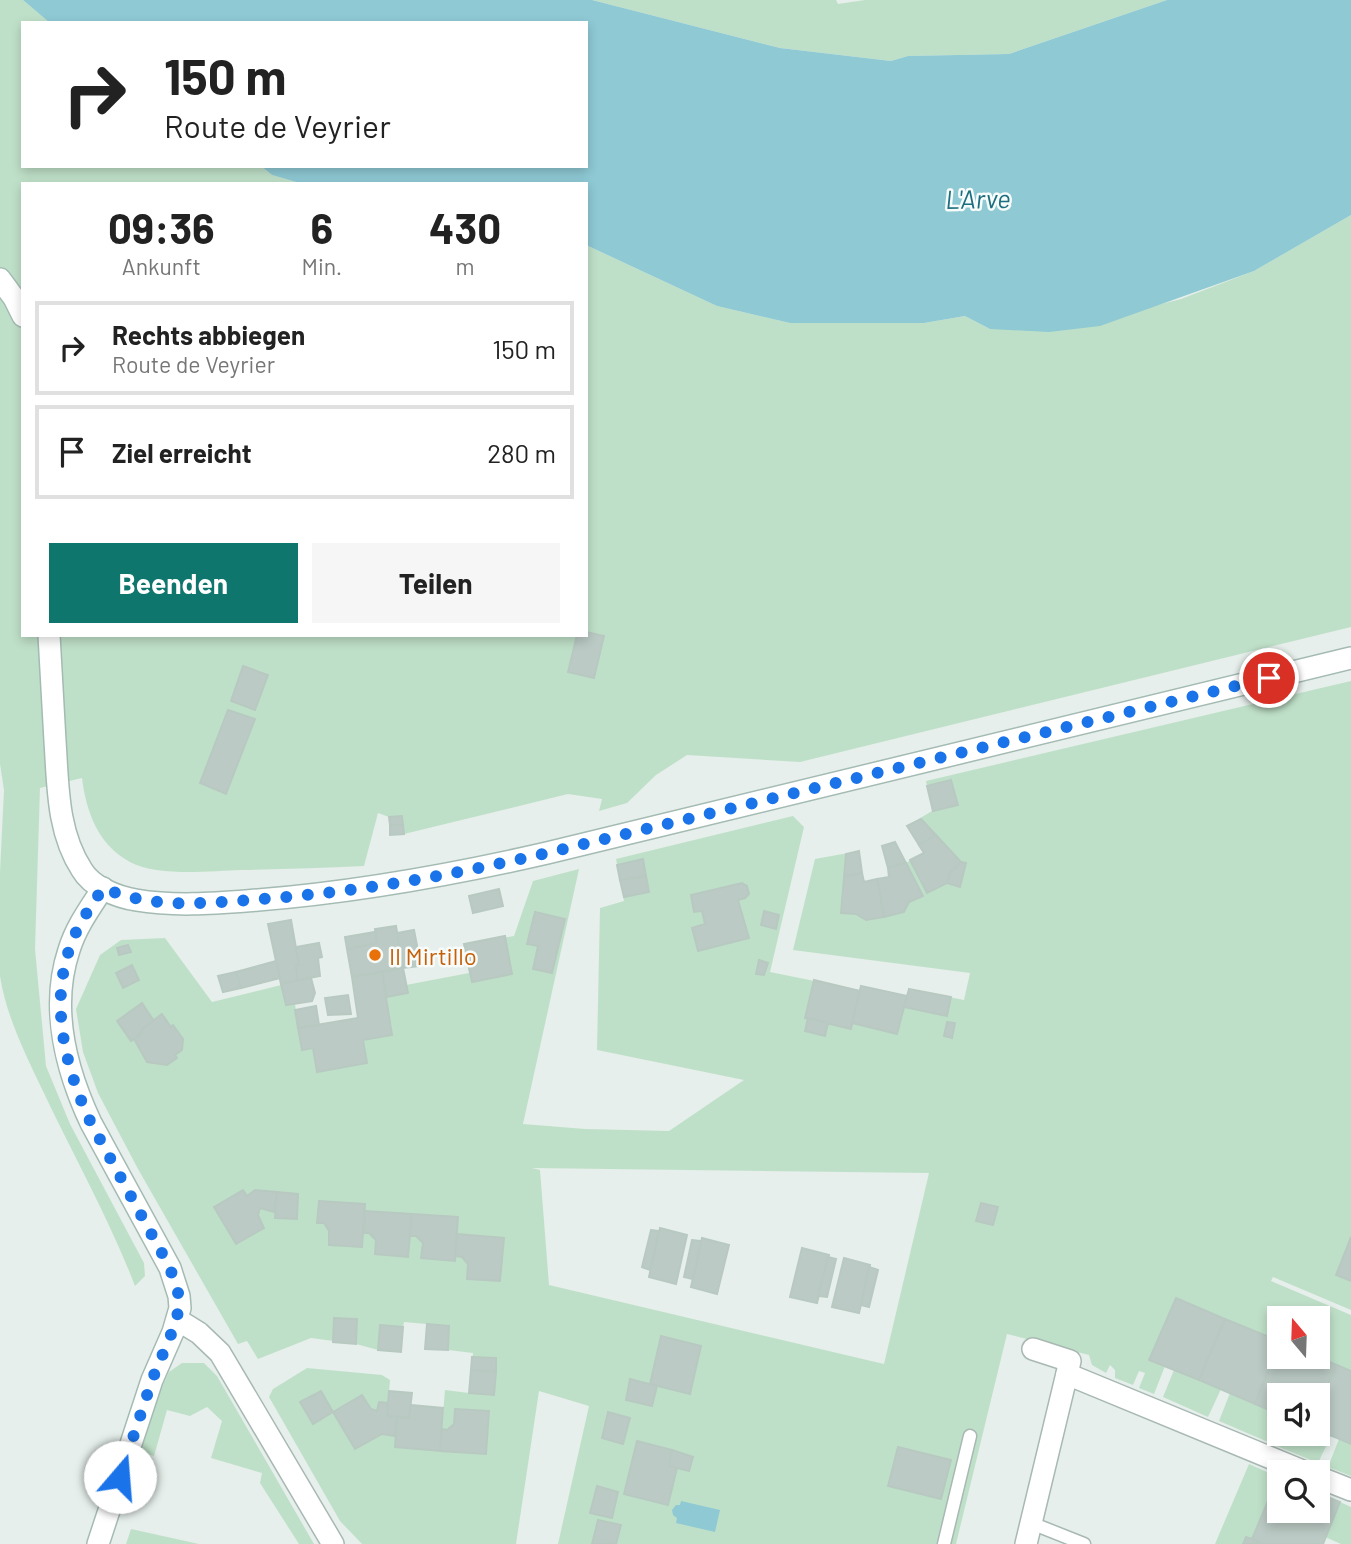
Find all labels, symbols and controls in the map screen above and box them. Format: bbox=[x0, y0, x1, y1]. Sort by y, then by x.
text: 150 m bbox=[164, 46, 286, 105]
icon: right bbox=[49, 49, 140, 140]
text: Route de Veyrier bbox=[164, 106, 391, 144]
water label: L'Arve bbox=[945, 182, 1011, 214]
text: 09:36 bbox=[108, 202, 215, 252]
text: 6 bbox=[311, 202, 333, 252]
text: 430 bbox=[429, 202, 501, 252]
text: Ankunft bbox=[122, 252, 201, 280]
text: Min. bbox=[302, 252, 342, 280]
text: m bbox=[456, 252, 475, 280]
text: Rechts abbiegen bbox=[112, 319, 305, 350]
icon: right bbox=[53, 329, 91, 367]
text: 150 m bbox=[492, 333, 556, 364]
text: Route de Veyrier bbox=[112, 350, 275, 378]
icon: arrive bbox=[53, 433, 91, 471]
text: Ziel erreicht bbox=[112, 437, 252, 468]
text: 280 m bbox=[487, 437, 556, 468]
button: Beenden bbox=[49, 543, 298, 623]
button: Teilen bbox=[312, 543, 560, 623]
pin bbox=[1239, 648, 1299, 708]
icon: arrive bbox=[1250, 659, 1288, 697]
place label: Il Mirtillo bbox=[389, 941, 477, 970]
marker: Il Mirtillo bbox=[367, 947, 383, 963]
north arrow bbox=[1267, 1306, 1330, 1368]
map controls bbox=[1267, 1306, 1330, 1523]
button: sound bbox=[1267, 1383, 1330, 1446]
position arrow bbox=[83, 1440, 157, 1514]
button: search bbox=[1267, 1460, 1330, 1523]

